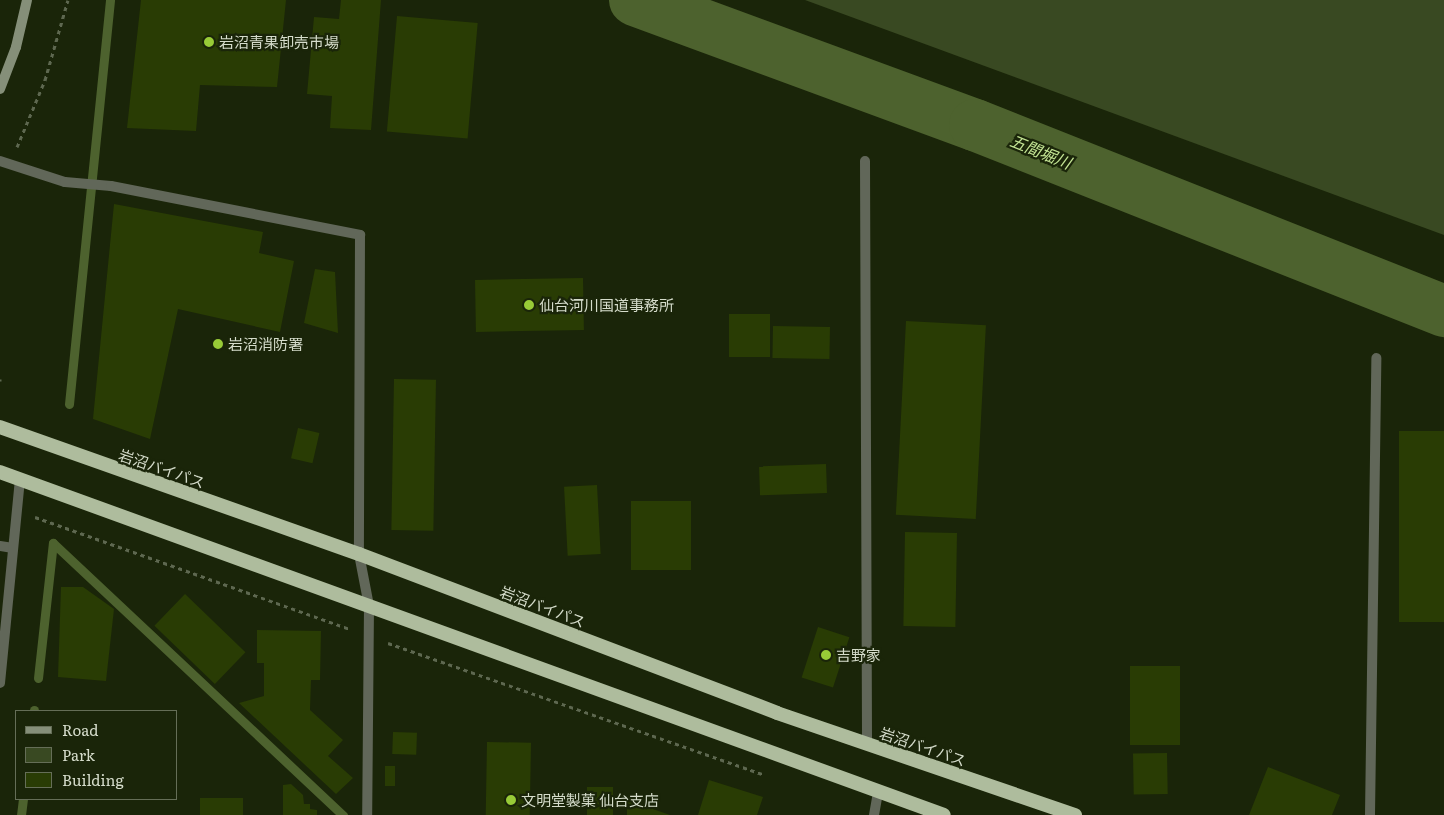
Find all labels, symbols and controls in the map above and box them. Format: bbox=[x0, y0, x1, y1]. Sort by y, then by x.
place label: 岩沼青果卸売市場 bbox=[219, 33, 339, 51]
marker: 岩沼青果卸売市場 bbox=[203, 36, 215, 48]
water label: 五間堀川 bbox=[1008, 130, 1074, 172]
place label: 仙台河川国道事務所 bbox=[539, 296, 674, 314]
marker: 仙台河川国道事務所 bbox=[523, 299, 535, 311]
place label: 岩沼消防署 bbox=[228, 335, 303, 353]
marker: 岩沼消防署 bbox=[212, 338, 224, 350]
street label: 岩沼バイパス bbox=[117, 445, 207, 491]
street label: 岩沼バイパス bbox=[498, 581, 588, 631]
place label: 吉野家 bbox=[836, 646, 881, 664]
marker: 吉野家 bbox=[820, 649, 832, 661]
legend bbox=[15, 710, 178, 800]
text: Road bbox=[62, 718, 98, 741]
street label: 岩沼バイパス bbox=[878, 723, 968, 769]
text: Park bbox=[62, 743, 95, 766]
text: Building bbox=[62, 768, 124, 791]
place label: 文明堂製菓 仙台支店 bbox=[521, 791, 659, 809]
marker: 文明堂製菓 仙台支店 bbox=[505, 794, 517, 806]

